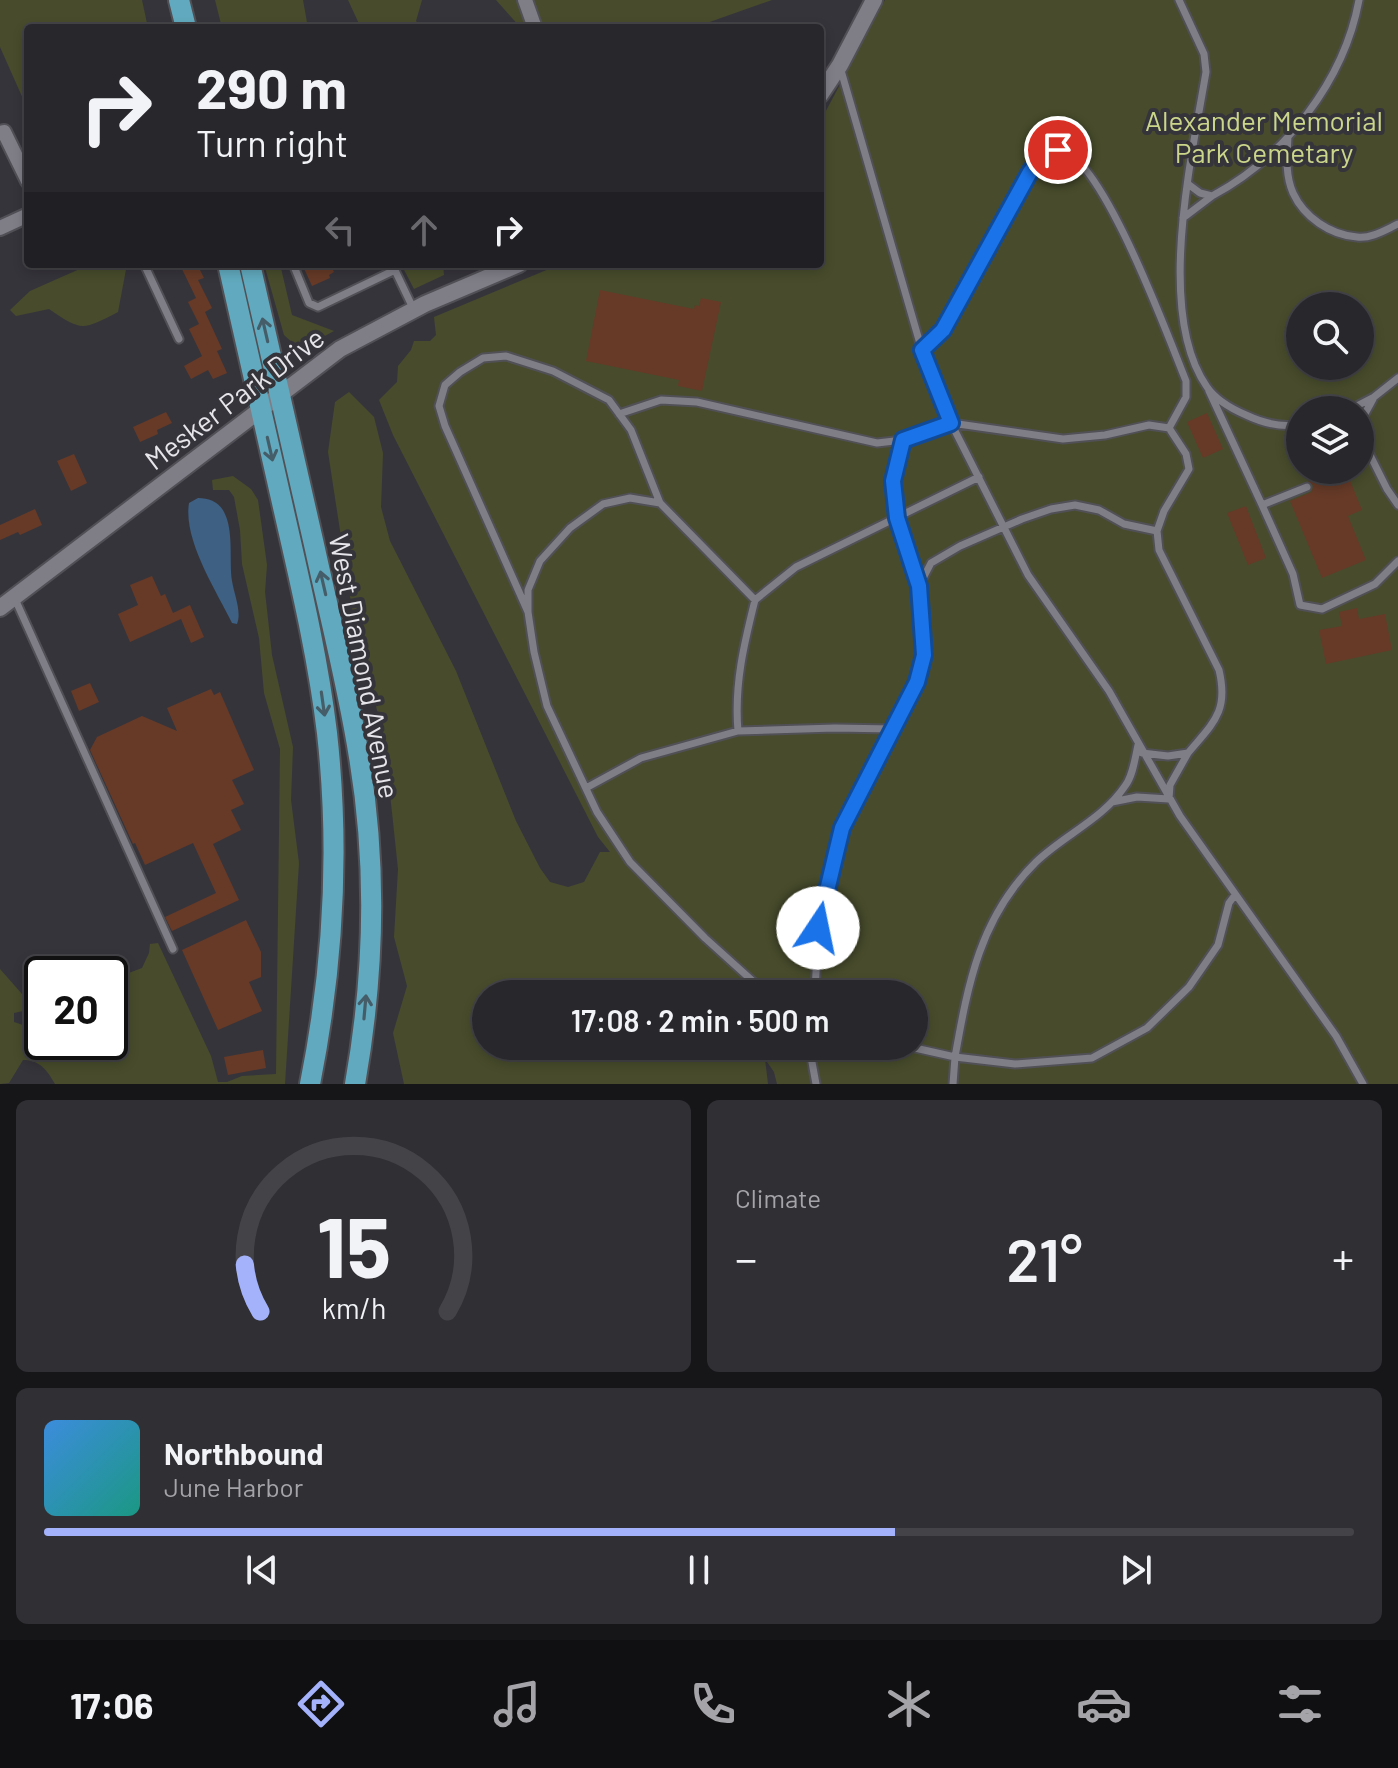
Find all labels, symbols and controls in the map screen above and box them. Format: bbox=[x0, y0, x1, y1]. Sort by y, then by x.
text: 290 m bbox=[196, 53, 347, 120]
icon: right bbox=[64, 56, 168, 160]
park label: Alexander Memorial Park Cemetary bbox=[1145, 103, 1383, 169]
pin bbox=[1024, 116, 1092, 184]
text: Turn right bbox=[196, 121, 348, 164]
icon: arrive bbox=[1036, 128, 1080, 172]
icon: left bbox=[318, 208, 362, 252]
icon: ahead bbox=[402, 208, 446, 252]
icon: right bbox=[486, 208, 530, 252]
map controls bbox=[1286, 292, 1374, 484]
button: search bbox=[1286, 292, 1374, 380]
one-way arrow bbox=[257, 317, 272, 343]
street label: Mesker Park Drive bbox=[138, 320, 330, 476]
button: layers bbox=[1286, 396, 1374, 484]
one-way arrow bbox=[263, 436, 278, 462]
street label: West Diamond Avenue bbox=[323, 531, 407, 801]
one-way arrow bbox=[315, 571, 330, 597]
one-way arrow bbox=[316, 691, 331, 716]
position arrow bbox=[776, 886, 860, 970]
speed limit sign: 20 bbox=[24, 956, 128, 1060]
one-way arrow bbox=[358, 994, 373, 1021]
text: 17:08 · 2 min · 500 m bbox=[571, 1002, 829, 1038]
text: Climate bbox=[735, 1182, 821, 1213]
text: 15 bbox=[316, 1195, 391, 1295]
text: 21° bbox=[1006, 1222, 1083, 1294]
text: − bbox=[735, 1231, 757, 1284]
text: + bbox=[1332, 1231, 1354, 1284]
text: km/h bbox=[321, 1290, 386, 1325]
text: Northbound bbox=[164, 1435, 323, 1471]
text: June Harbor bbox=[164, 1471, 303, 1502]
icon: previous bbox=[240, 1548, 284, 1592]
icon: pause bbox=[677, 1548, 721, 1592]
icon: next bbox=[1114, 1548, 1158, 1592]
icon: directions bbox=[293, 1676, 349, 1732]
icon: music bbox=[489, 1676, 545, 1732]
icon: phone bbox=[685, 1676, 741, 1732]
icon: climate bbox=[881, 1676, 937, 1732]
icon: car bbox=[1076, 1676, 1132, 1732]
icon: filters bbox=[1272, 1676, 1328, 1732]
text: 17:06 bbox=[70, 1683, 153, 1726]

